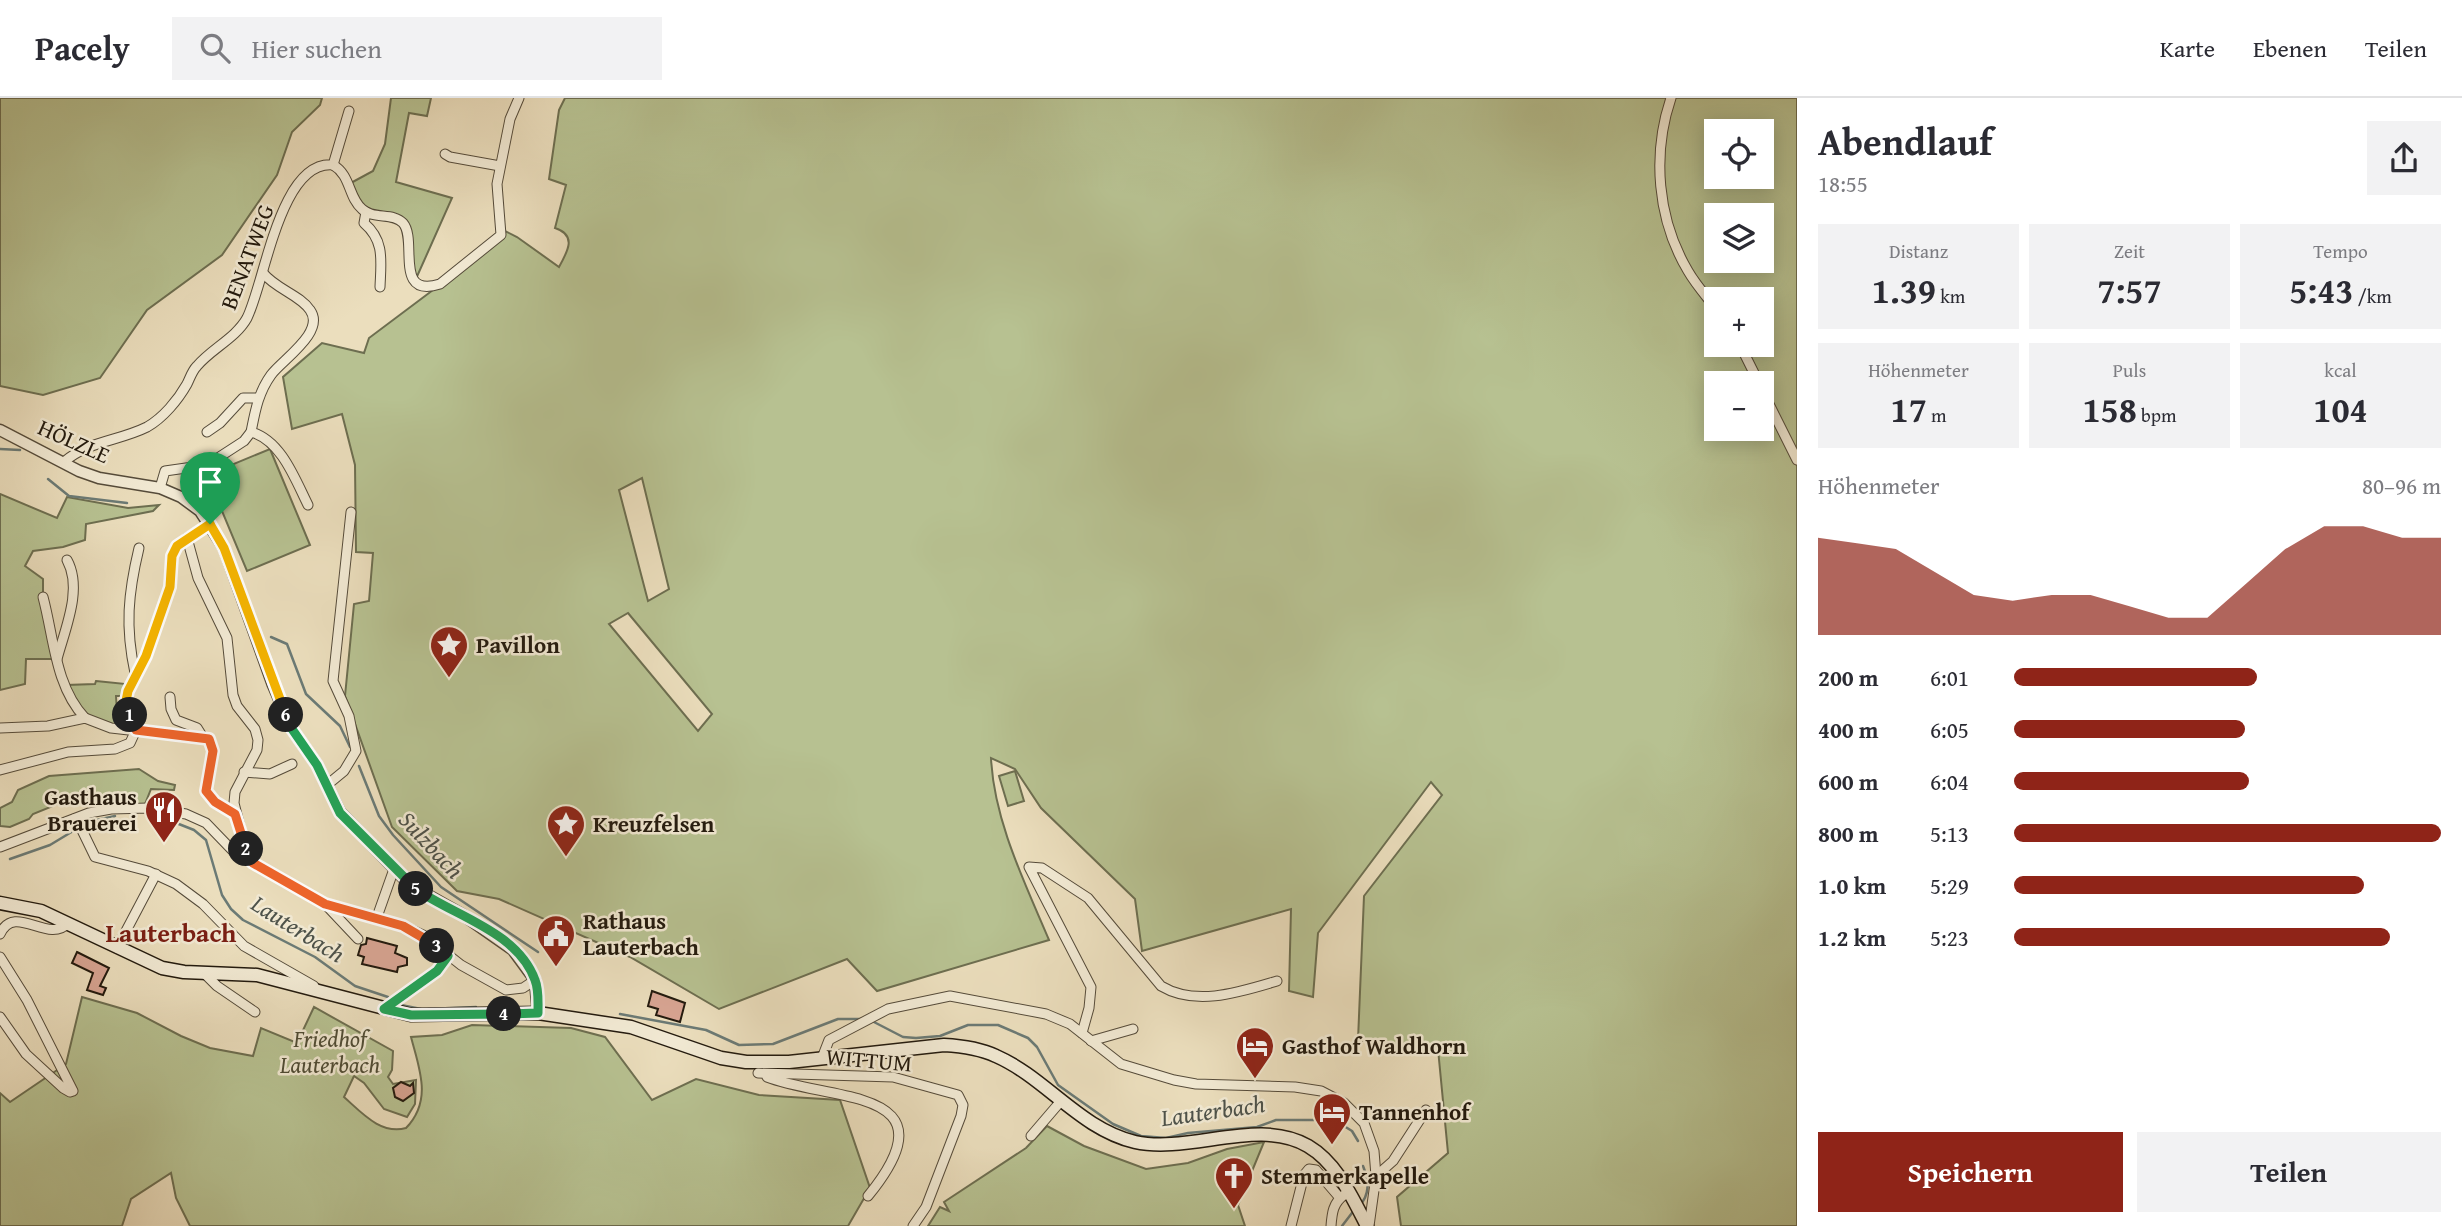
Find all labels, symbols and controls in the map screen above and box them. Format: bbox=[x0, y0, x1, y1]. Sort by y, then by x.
search box bbox=[172, 17, 662, 80]
text: Pacely bbox=[35, 24, 130, 72]
icon: search bbox=[196, 29, 234, 67]
text: Hier suchen bbox=[252, 29, 382, 68]
text: Karte bbox=[2160, 31, 2215, 66]
text: Ebenen bbox=[2253, 31, 2327, 66]
text: Teilen bbox=[2365, 31, 2427, 66]
text: Abendlauf bbox=[1818, 113, 1992, 169]
map controls bbox=[1704, 119, 1774, 441]
button: locate bbox=[1704, 119, 1774, 189]
button: share bbox=[2367, 121, 2441, 195]
text: 18:55 bbox=[1818, 167, 1868, 200]
street label: BENATWEG bbox=[211, 199, 282, 314]
button: layers bbox=[1704, 203, 1774, 273]
text: Distanz bbox=[1889, 237, 1948, 265]
text: Zeit bbox=[2114, 237, 2145, 265]
text: Tempo bbox=[2313, 237, 2368, 265]
text: 1.39 bbox=[1872, 265, 1936, 316]
text: 7:57 bbox=[2097, 265, 2162, 316]
text: 5:43 bbox=[2289, 265, 2353, 316]
text: km bbox=[1936, 282, 1965, 310]
text: /km bbox=[2353, 282, 2392, 310]
button: + bbox=[1704, 287, 1774, 357]
text: Höhenmeter bbox=[1868, 356, 1969, 384]
text: Puls bbox=[2113, 356, 2146, 384]
text: kcal bbox=[2324, 356, 2357, 384]
button: − bbox=[1704, 371, 1774, 441]
text: 17 bbox=[1891, 384, 1927, 435]
text: 158 bbox=[2082, 384, 2137, 435]
text: 104 bbox=[2313, 384, 2368, 435]
text: m bbox=[1927, 401, 1946, 429]
text: bpm bbox=[2137, 401, 2177, 429]
street label: HÖLZLE bbox=[33, 410, 115, 471]
pin bbox=[180, 452, 240, 524]
icon: arrive bbox=[191, 463, 229, 501]
text: Höhenmeter bbox=[1818, 469, 1940, 502]
text: 80–96 m bbox=[2362, 469, 2441, 502]
place icon: Pavillon bbox=[428, 624, 470, 679]
place label: Pavillon bbox=[476, 628, 560, 661]
text: 200 m bbox=[1818, 661, 1879, 694]
text: 6:01 bbox=[1930, 661, 1969, 694]
pin: 1 bbox=[113, 698, 148, 732]
pin: 6 bbox=[268, 698, 304, 732]
text: 1 bbox=[125, 700, 134, 728]
text: 6 bbox=[281, 700, 290, 728]
text: 400 m bbox=[1818, 713, 1879, 746]
text: 6:05 bbox=[1930, 713, 1969, 746]
text: 600 m bbox=[1818, 765, 1879, 798]
text: 6:04 bbox=[1930, 765, 1969, 798]
place label: Gasthaus Brauerei bbox=[44, 780, 137, 839]
restaurant icon: Gasthaus Brauerei bbox=[143, 789, 185, 844]
water label: Sulzbach bbox=[391, 803, 472, 887]
place icon: Kreuzfelsen bbox=[545, 803, 587, 858]
place label: Kreuzfelsen bbox=[593, 807, 715, 840]
text: 800 m bbox=[1818, 817, 1879, 850]
text: 5:13 bbox=[1930, 817, 1969, 850]
pin: 2 bbox=[229, 832, 264, 866]
text: 2 bbox=[241, 834, 250, 862]
text: 1.0 km bbox=[1818, 869, 1886, 902]
text: 5:29 bbox=[1930, 869, 1969, 902]
pin: 5 bbox=[398, 872, 434, 906]
text: 5 bbox=[411, 874, 420, 902]
water label: Lauterbach bbox=[244, 886, 352, 971]
place label: Rathaus Lauterbach bbox=[583, 904, 699, 963]
district label: Lauterbach bbox=[106, 913, 237, 952]
public building icon: Rathaus Lauterbach bbox=[535, 913, 577, 968]
text: 1.2 km bbox=[1818, 921, 1886, 954]
text: 5:23 bbox=[1930, 921, 1969, 954]
pin: 3 bbox=[420, 928, 454, 964]
text: 3 bbox=[432, 931, 441, 959]
pin: 4 bbox=[486, 996, 522, 1032]
text: 4 bbox=[499, 999, 508, 1027]
park label: Friedhof Lauterbach bbox=[279, 1022, 380, 1081]
hotel icon: Gasthof Waldhorn bbox=[1234, 1025, 1276, 1080]
place label: Gasthof Waldhorn bbox=[1282, 1029, 1466, 1062]
street label: WITTUM bbox=[825, 1039, 914, 1080]
water label: Lauterbach bbox=[1158, 1086, 1267, 1135]
hotel icon: Tannenhof bbox=[1311, 1091, 1353, 1146]
place label: Tannenhof bbox=[1359, 1095, 1472, 1128]
button: Speichern bbox=[1818, 1132, 2123, 1212]
button: Teilen bbox=[2137, 1132, 2441, 1212]
church icon: Stemmerkapelle bbox=[1213, 1155, 1255, 1210]
place label: Stemmerkapelle bbox=[1261, 1159, 1429, 1192]

